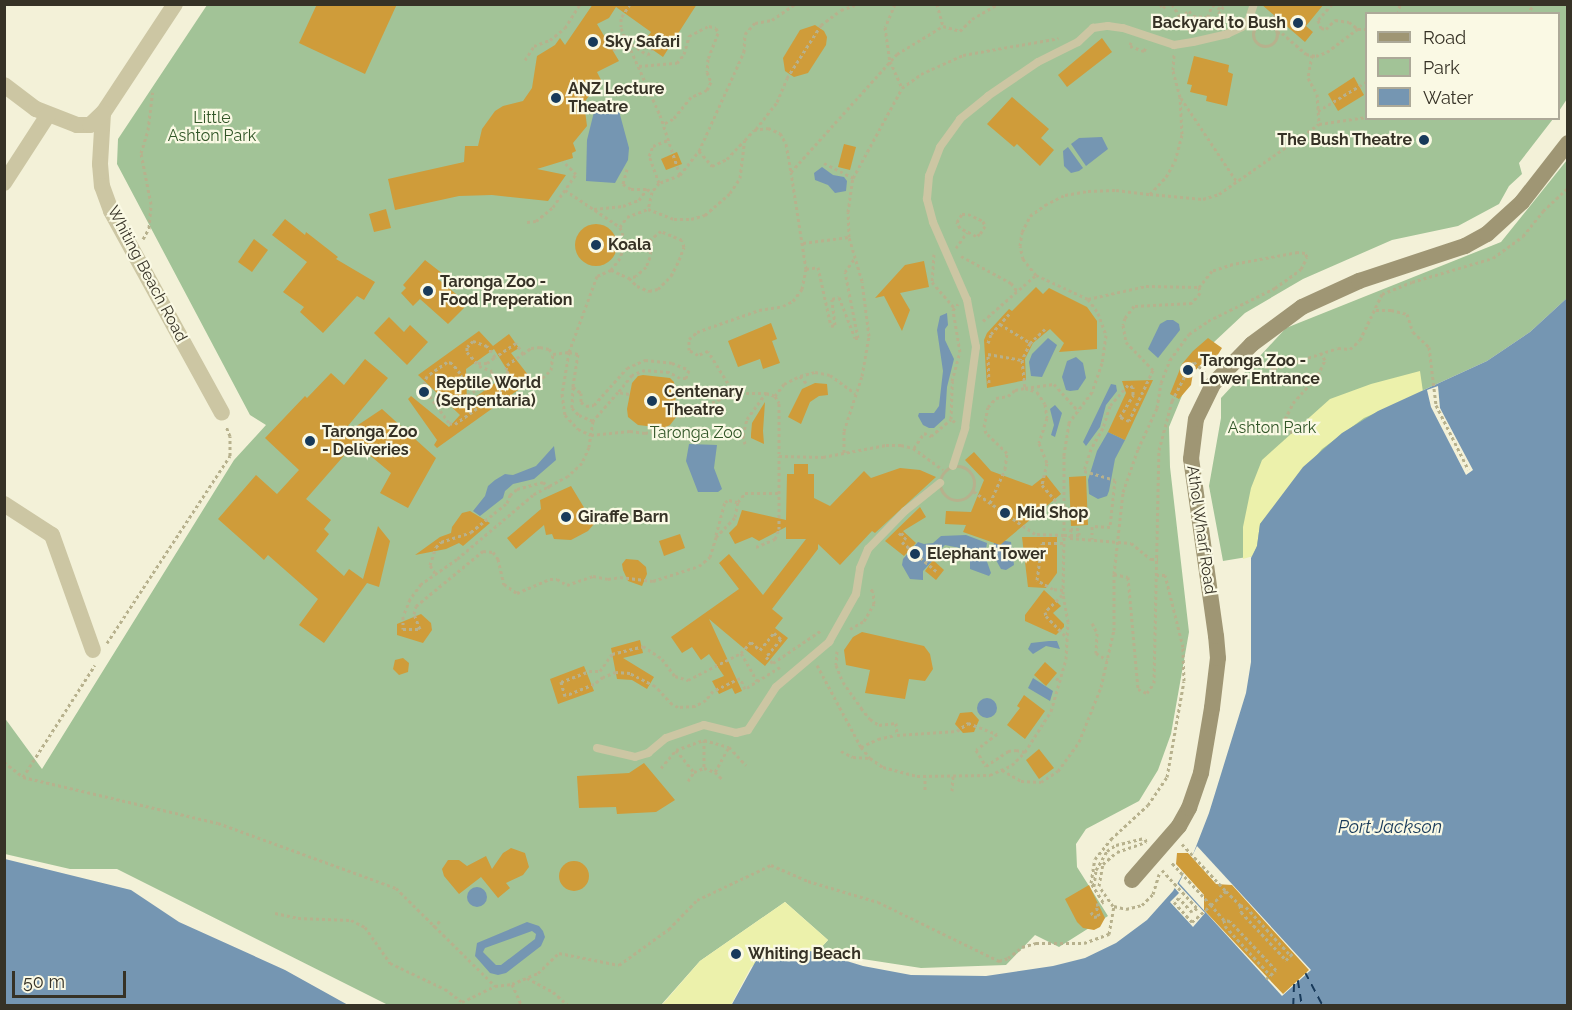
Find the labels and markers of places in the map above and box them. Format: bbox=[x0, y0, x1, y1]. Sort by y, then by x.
place label: Backyard to Bush bbox=[1152, 13, 1286, 33]
marker: Backyard to Bush bbox=[1291, 16, 1305, 30]
place label: Sky Safari bbox=[605, 32, 681, 52]
marker: Sky Safari bbox=[586, 35, 600, 49]
place label: ANZ Lecture Theatre bbox=[568, 79, 664, 117]
marker: ANZ Lecture Theatre bbox=[549, 91, 563, 105]
place label: The Bush Theatre bbox=[1277, 130, 1412, 150]
marker: The Bush Theatre bbox=[1417, 133, 1431, 147]
place label: Koala bbox=[608, 235, 651, 255]
marker: Koala bbox=[589, 238, 603, 252]
place label: Taronga Zoo - Food Preperation bbox=[440, 272, 572, 310]
marker: Taronga Zoo - Food Preperation bbox=[421, 284, 435, 298]
place label: Taronga Zoo - Lower Entrance bbox=[1200, 351, 1320, 389]
marker: Taronga Zoo - Lower Entrance bbox=[1181, 363, 1195, 377]
place label: Reptile World (Serpentaria) bbox=[436, 373, 542, 411]
place label: Centenary Theatre bbox=[664, 382, 744, 420]
marker: Reptile World (Serpentaria) bbox=[417, 385, 431, 399]
marker: Centenary Theatre bbox=[645, 394, 659, 408]
place label: Taronga Zoo - Deliveries bbox=[322, 422, 418, 460]
marker: Taronga Zoo - Deliveries bbox=[303, 434, 317, 448]
place label: Mid Shop bbox=[1017, 503, 1088, 523]
marker: Mid Shop bbox=[998, 506, 1012, 520]
place label: Giraffe Barn bbox=[578, 507, 668, 527]
marker: Giraffe Barn bbox=[559, 510, 573, 524]
place label: Elephant Tower bbox=[927, 544, 1046, 564]
marker: Elephant Tower bbox=[908, 547, 922, 561]
place label: Whiting Beach bbox=[748, 944, 861, 964]
marker: Whiting Beach bbox=[729, 947, 743, 961]

